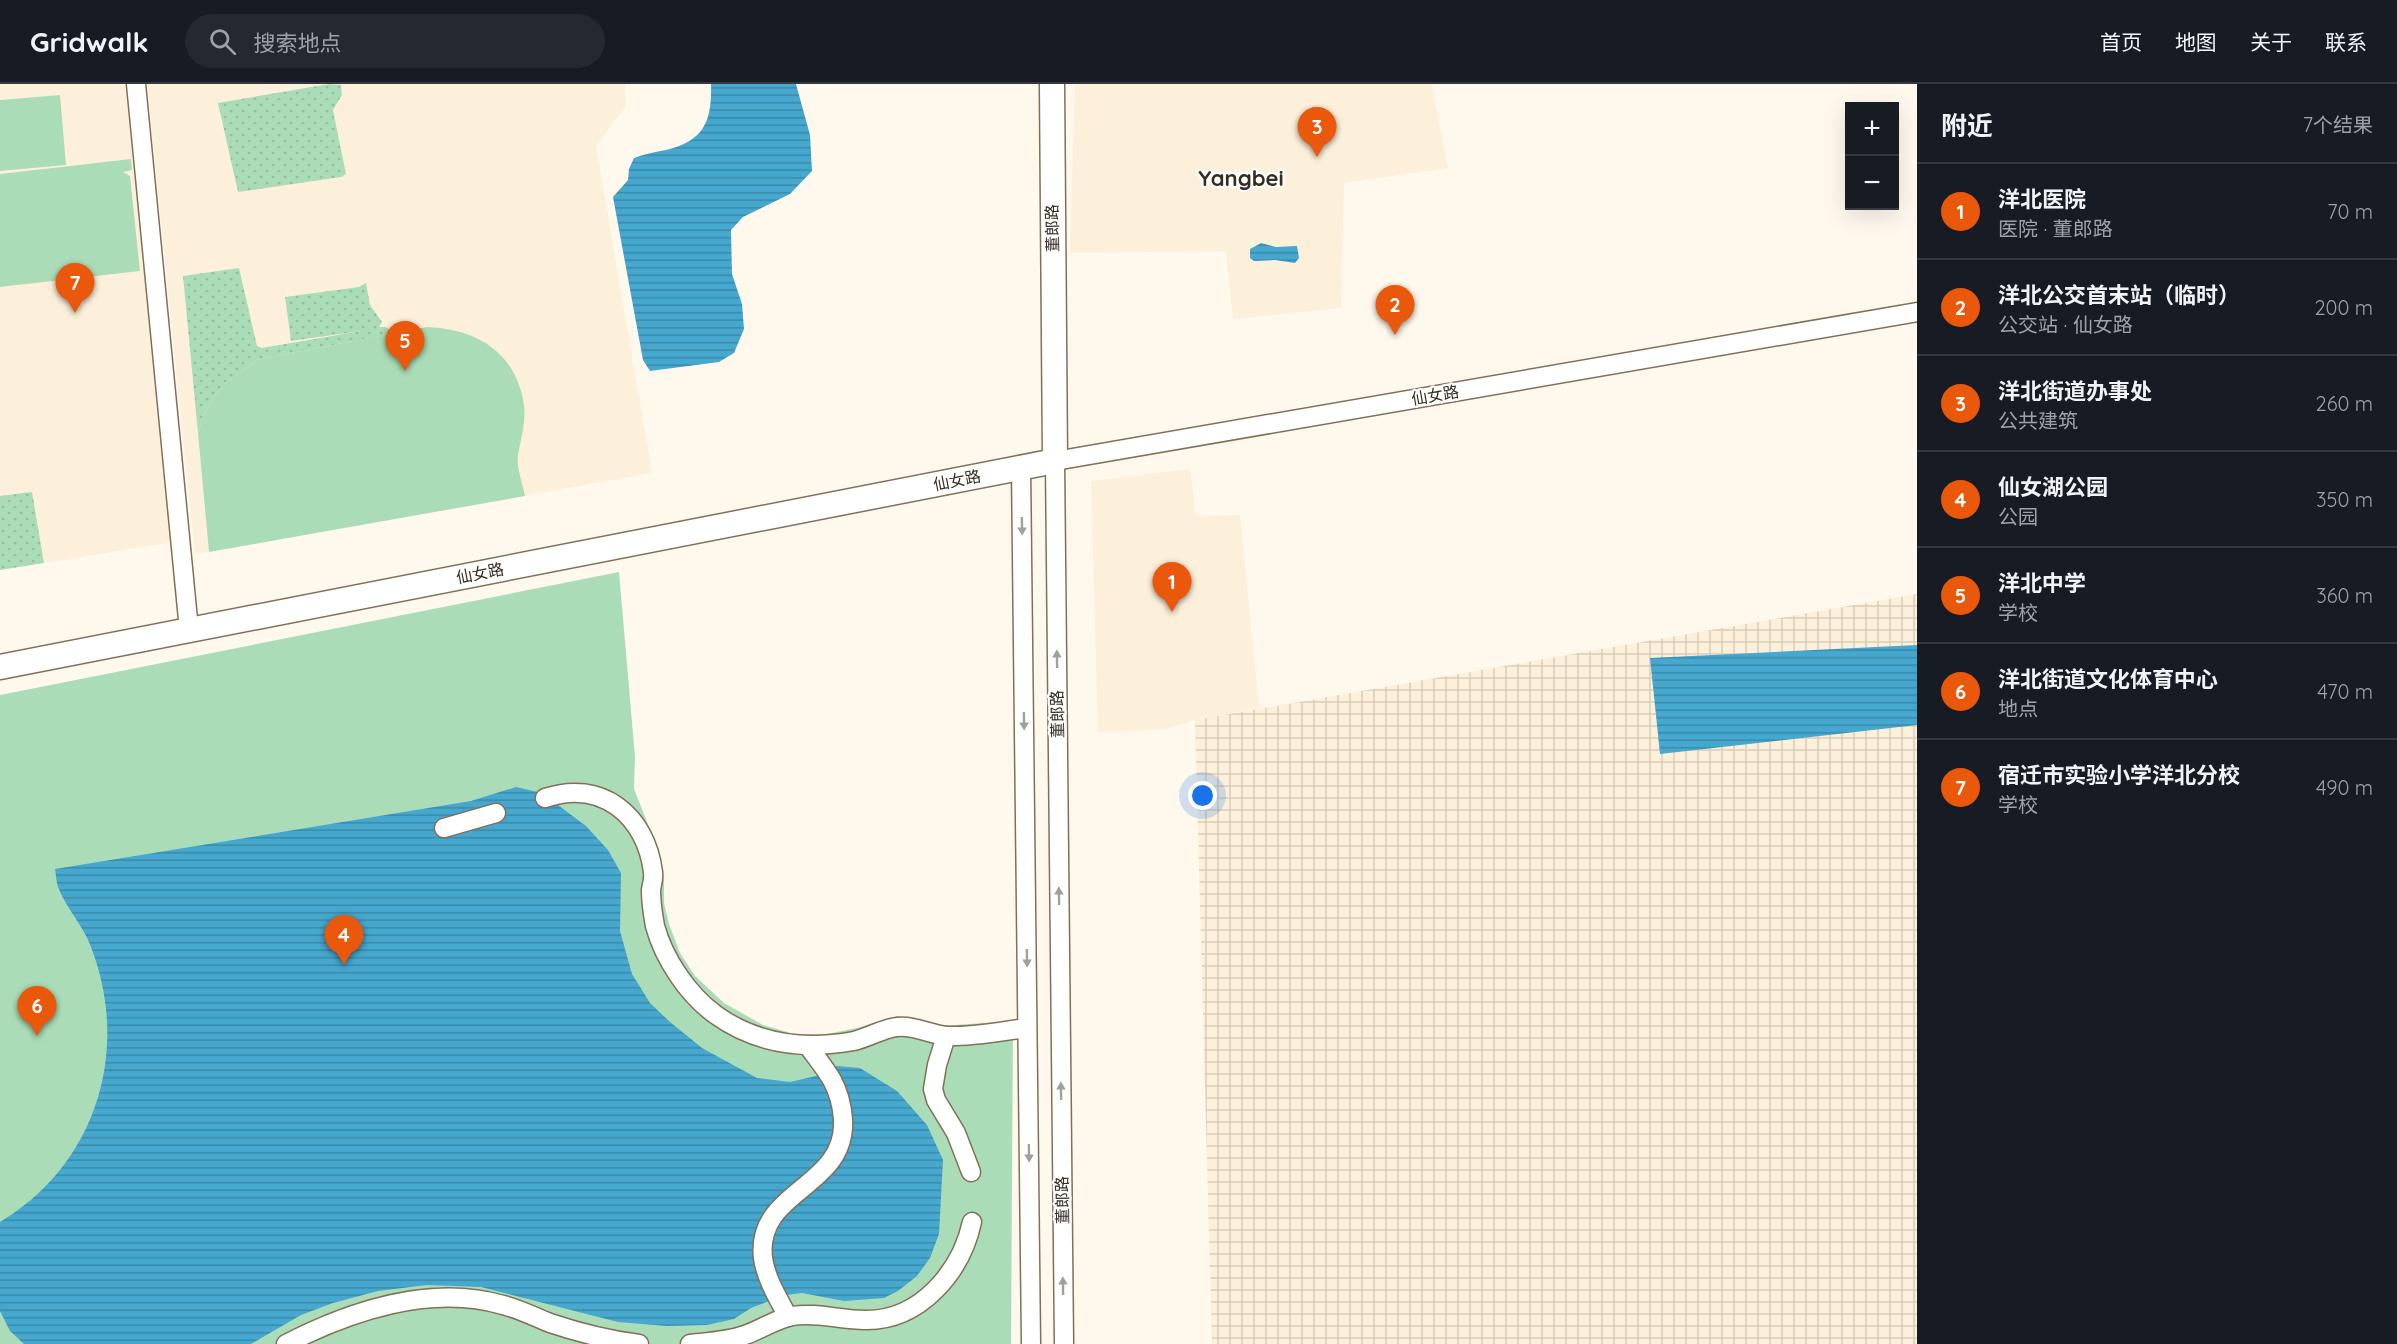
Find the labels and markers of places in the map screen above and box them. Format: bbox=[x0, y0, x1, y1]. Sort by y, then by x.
pin: 3 bbox=[1298, 107, 1336, 157]
pin: 7 bbox=[56, 264, 94, 313]
pin: 2 bbox=[1376, 286, 1414, 335]
pin: 5 bbox=[386, 322, 424, 371]
pin: 1 bbox=[1152, 562, 1192, 612]
pin: 4 bbox=[324, 916, 364, 965]
pin: 6 bbox=[18, 986, 57, 1036]

